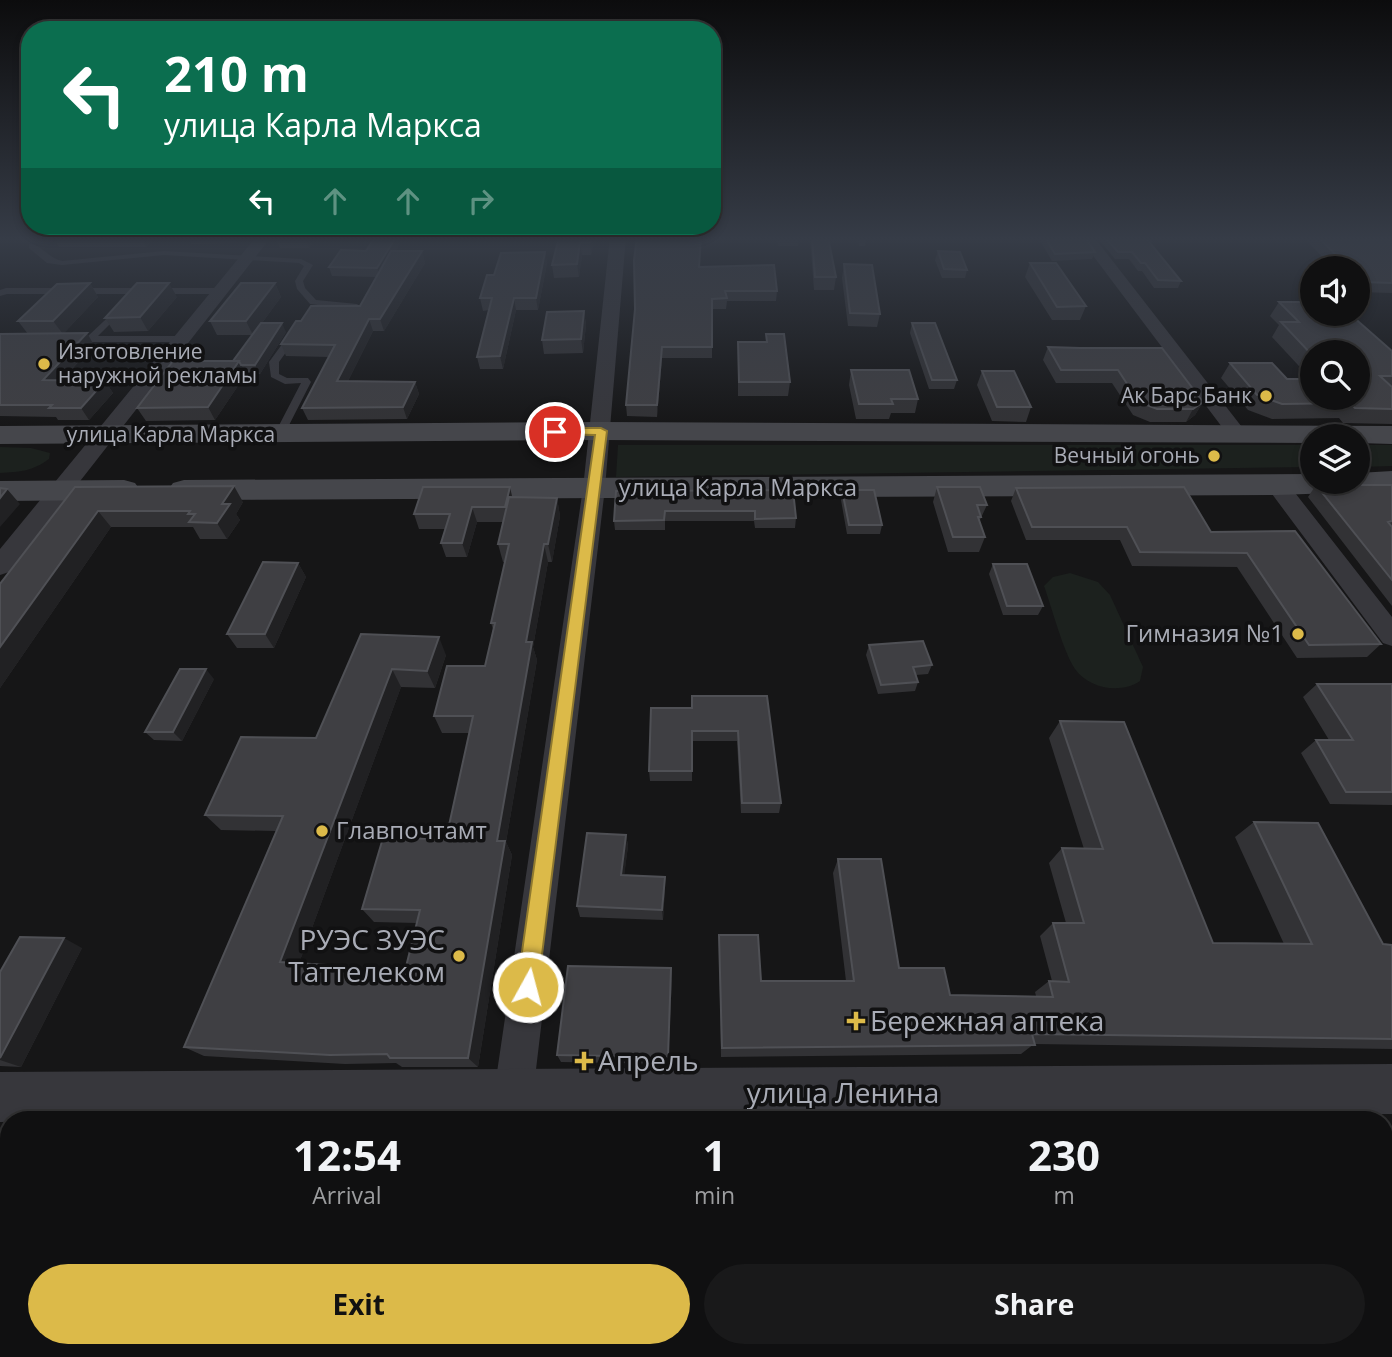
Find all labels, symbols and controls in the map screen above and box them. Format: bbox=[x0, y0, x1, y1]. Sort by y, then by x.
text: 210 m bbox=[164, 40, 309, 106]
icon: left bbox=[49, 49, 140, 140]
text: улица Карла Маркса bbox=[164, 103, 482, 146]
icon: left bbox=[243, 182, 281, 220]
icon: ahead bbox=[316, 182, 354, 220]
icon: ahead bbox=[389, 182, 427, 220]
icon: right bbox=[462, 182, 500, 220]
map controls bbox=[1300, 256, 1370, 494]
button: sound bbox=[1300, 256, 1370, 326]
place label: Изготовление наружной рекламы bbox=[58, 337, 257, 389]
button: search bbox=[1300, 340, 1370, 410]
marker: Изготовление наружной рекламы bbox=[36, 356, 52, 372]
place label: Ак Барс Банк bbox=[1121, 381, 1252, 409]
marker: Ак Барс Банк bbox=[1258, 388, 1274, 404]
pin bbox=[525, 402, 585, 462]
icon: arrive bbox=[536, 413, 574, 451]
street label: улица Карла Маркса bbox=[67, 420, 275, 448]
button: layers bbox=[1300, 424, 1370, 494]
place label: Вечный огонь bbox=[1054, 441, 1200, 469]
marker: Вечный огонь bbox=[1206, 448, 1222, 464]
street label: улица Карла Маркса bbox=[619, 470, 857, 503]
place label: Гимназия №1 bbox=[1126, 616, 1284, 649]
marker: Гимназия №1 bbox=[1290, 626, 1306, 642]
place label: Главпочтамт bbox=[336, 813, 487, 846]
marker: Главпочтамт bbox=[314, 823, 330, 839]
place label: РУЭС ЗУЭС Таттелеком bbox=[288, 920, 445, 990]
marker: РУЭС ЗУЭС Таттелеком bbox=[451, 948, 467, 964]
position arrow bbox=[491, 950, 565, 1024]
place label: Бережная аптека bbox=[870, 1001, 1104, 1039]
marker: Бережная аптека bbox=[848, 1013, 864, 1029]
place label: Апрель bbox=[598, 1041, 698, 1079]
marker: Апрель bbox=[576, 1053, 592, 1069]
street label: улица Ленина bbox=[747, 1073, 939, 1111]
text: 12:54 bbox=[293, 1126, 401, 1183]
text: 1 bbox=[702, 1126, 727, 1183]
text: 230 bbox=[1028, 1126, 1100, 1183]
text: Arrival bbox=[312, 1179, 382, 1211]
text: min bbox=[694, 1179, 735, 1211]
text: m bbox=[1053, 1179, 1075, 1211]
button: Exit bbox=[28, 1264, 690, 1344]
button: Share bbox=[704, 1264, 1365, 1344]

